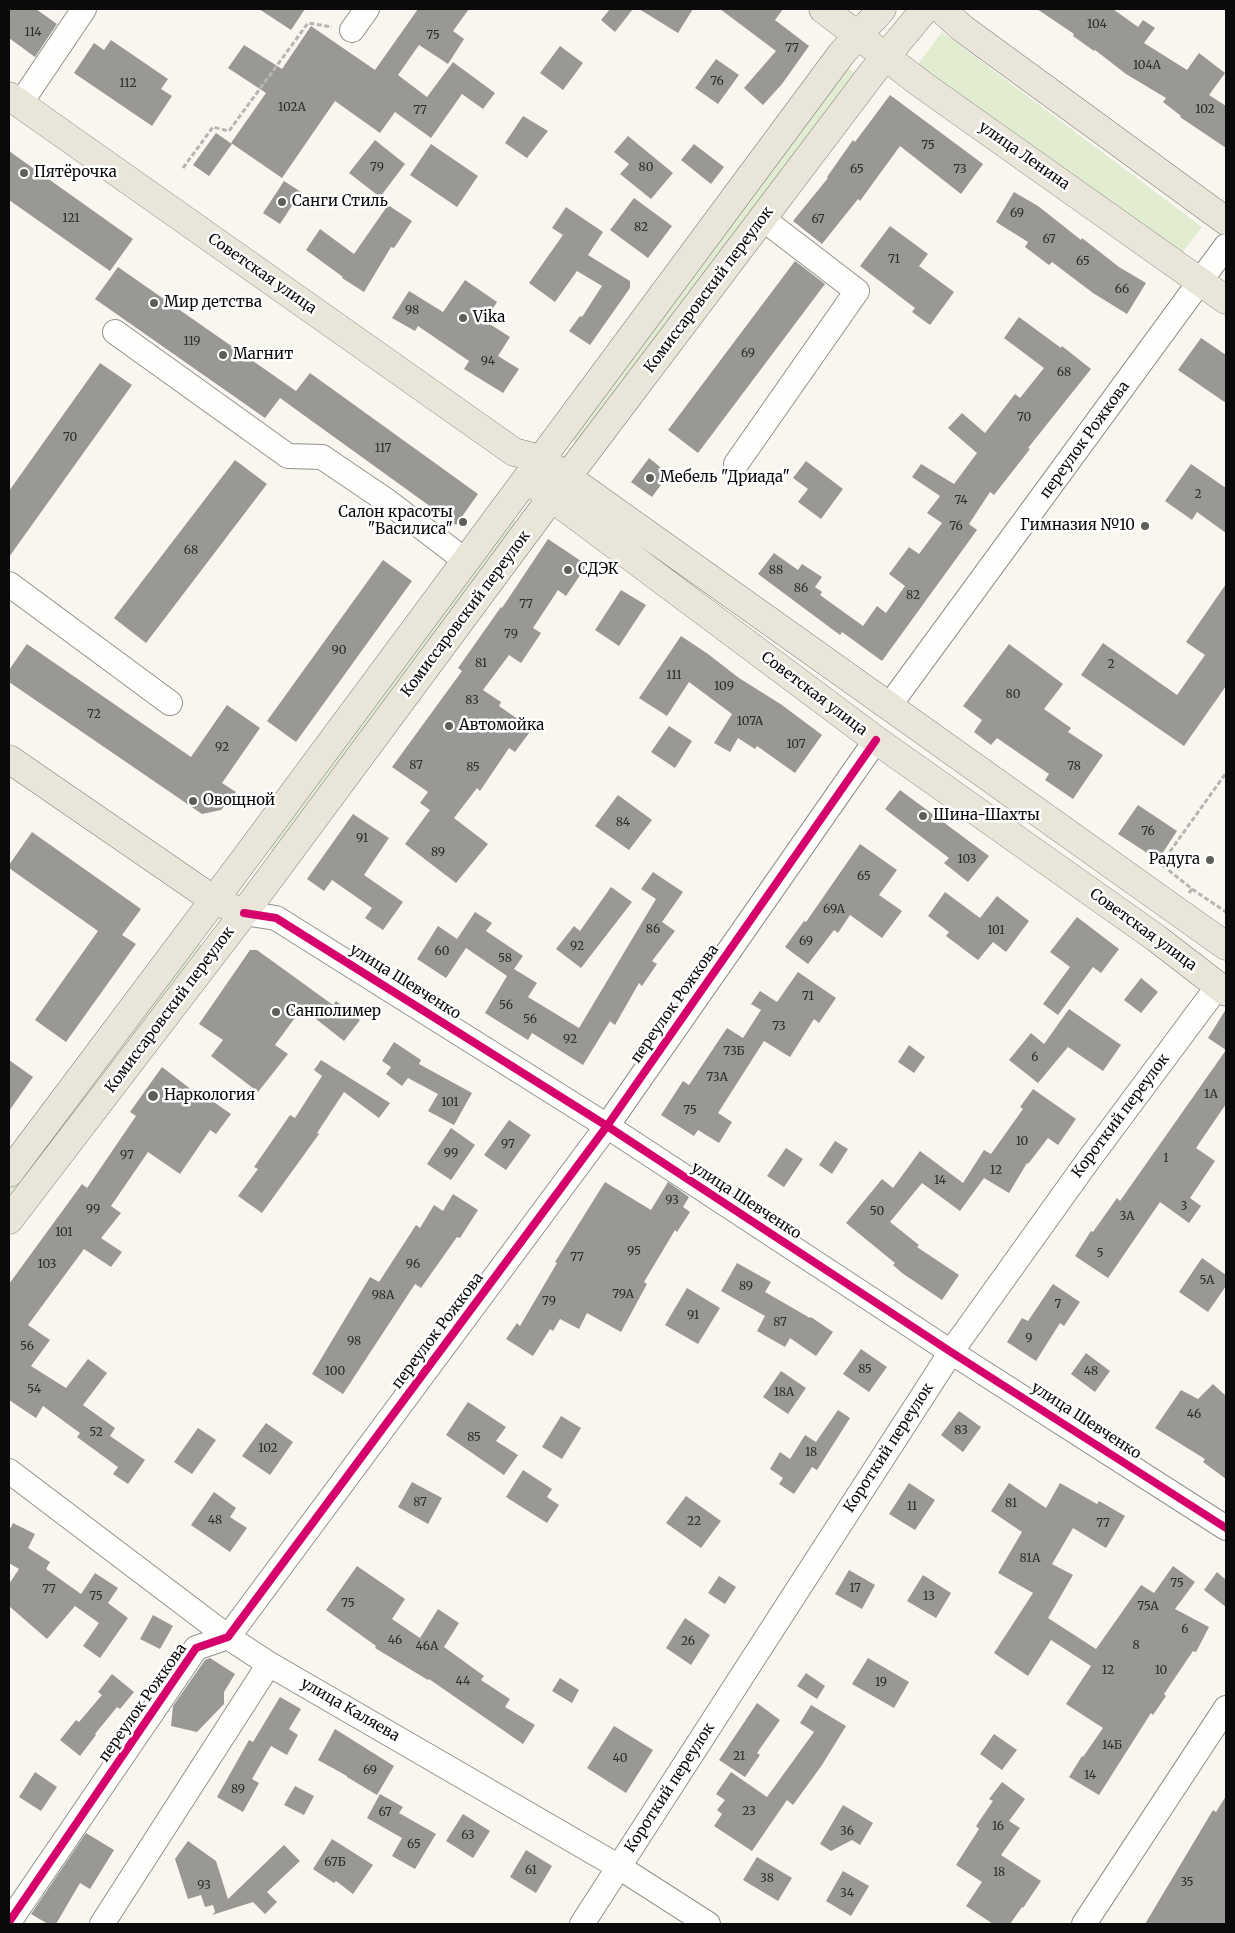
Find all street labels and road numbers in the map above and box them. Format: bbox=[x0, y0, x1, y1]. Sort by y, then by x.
street label: улица Ленина bbox=[975, 118, 1073, 194]
street label: Комиссаровский переулок bbox=[641, 204, 777, 376]
street label: Советская улица bbox=[204, 230, 320, 318]
street label: переулок Рожкова bbox=[1036, 378, 1134, 502]
street label: Комиссаровский переулок bbox=[398, 528, 534, 700]
street label: Советская улица bbox=[757, 648, 871, 740]
street label: Советская улица bbox=[1086, 885, 1200, 975]
street label: Комиссаровский переулок bbox=[102, 924, 238, 1096]
street label: улица Шевченко bbox=[346, 941, 464, 1023]
street label: переулок Рожкова bbox=[627, 941, 723, 1067]
street label: Короткий переулок bbox=[1068, 1050, 1174, 1182]
street label: улица Шевченко bbox=[688, 1159, 804, 1243]
street label: переулок Рожкова bbox=[389, 1269, 487, 1393]
street label: улица Шевченко bbox=[1028, 1379, 1144, 1463]
street label: Короткий переулок bbox=[840, 1380, 938, 1516]
street label: переулок Рожкова bbox=[95, 1640, 191, 1766]
street label: улица Каляева bbox=[297, 1674, 403, 1746]
street label: Короткий переулок bbox=[621, 1720, 719, 1856]

